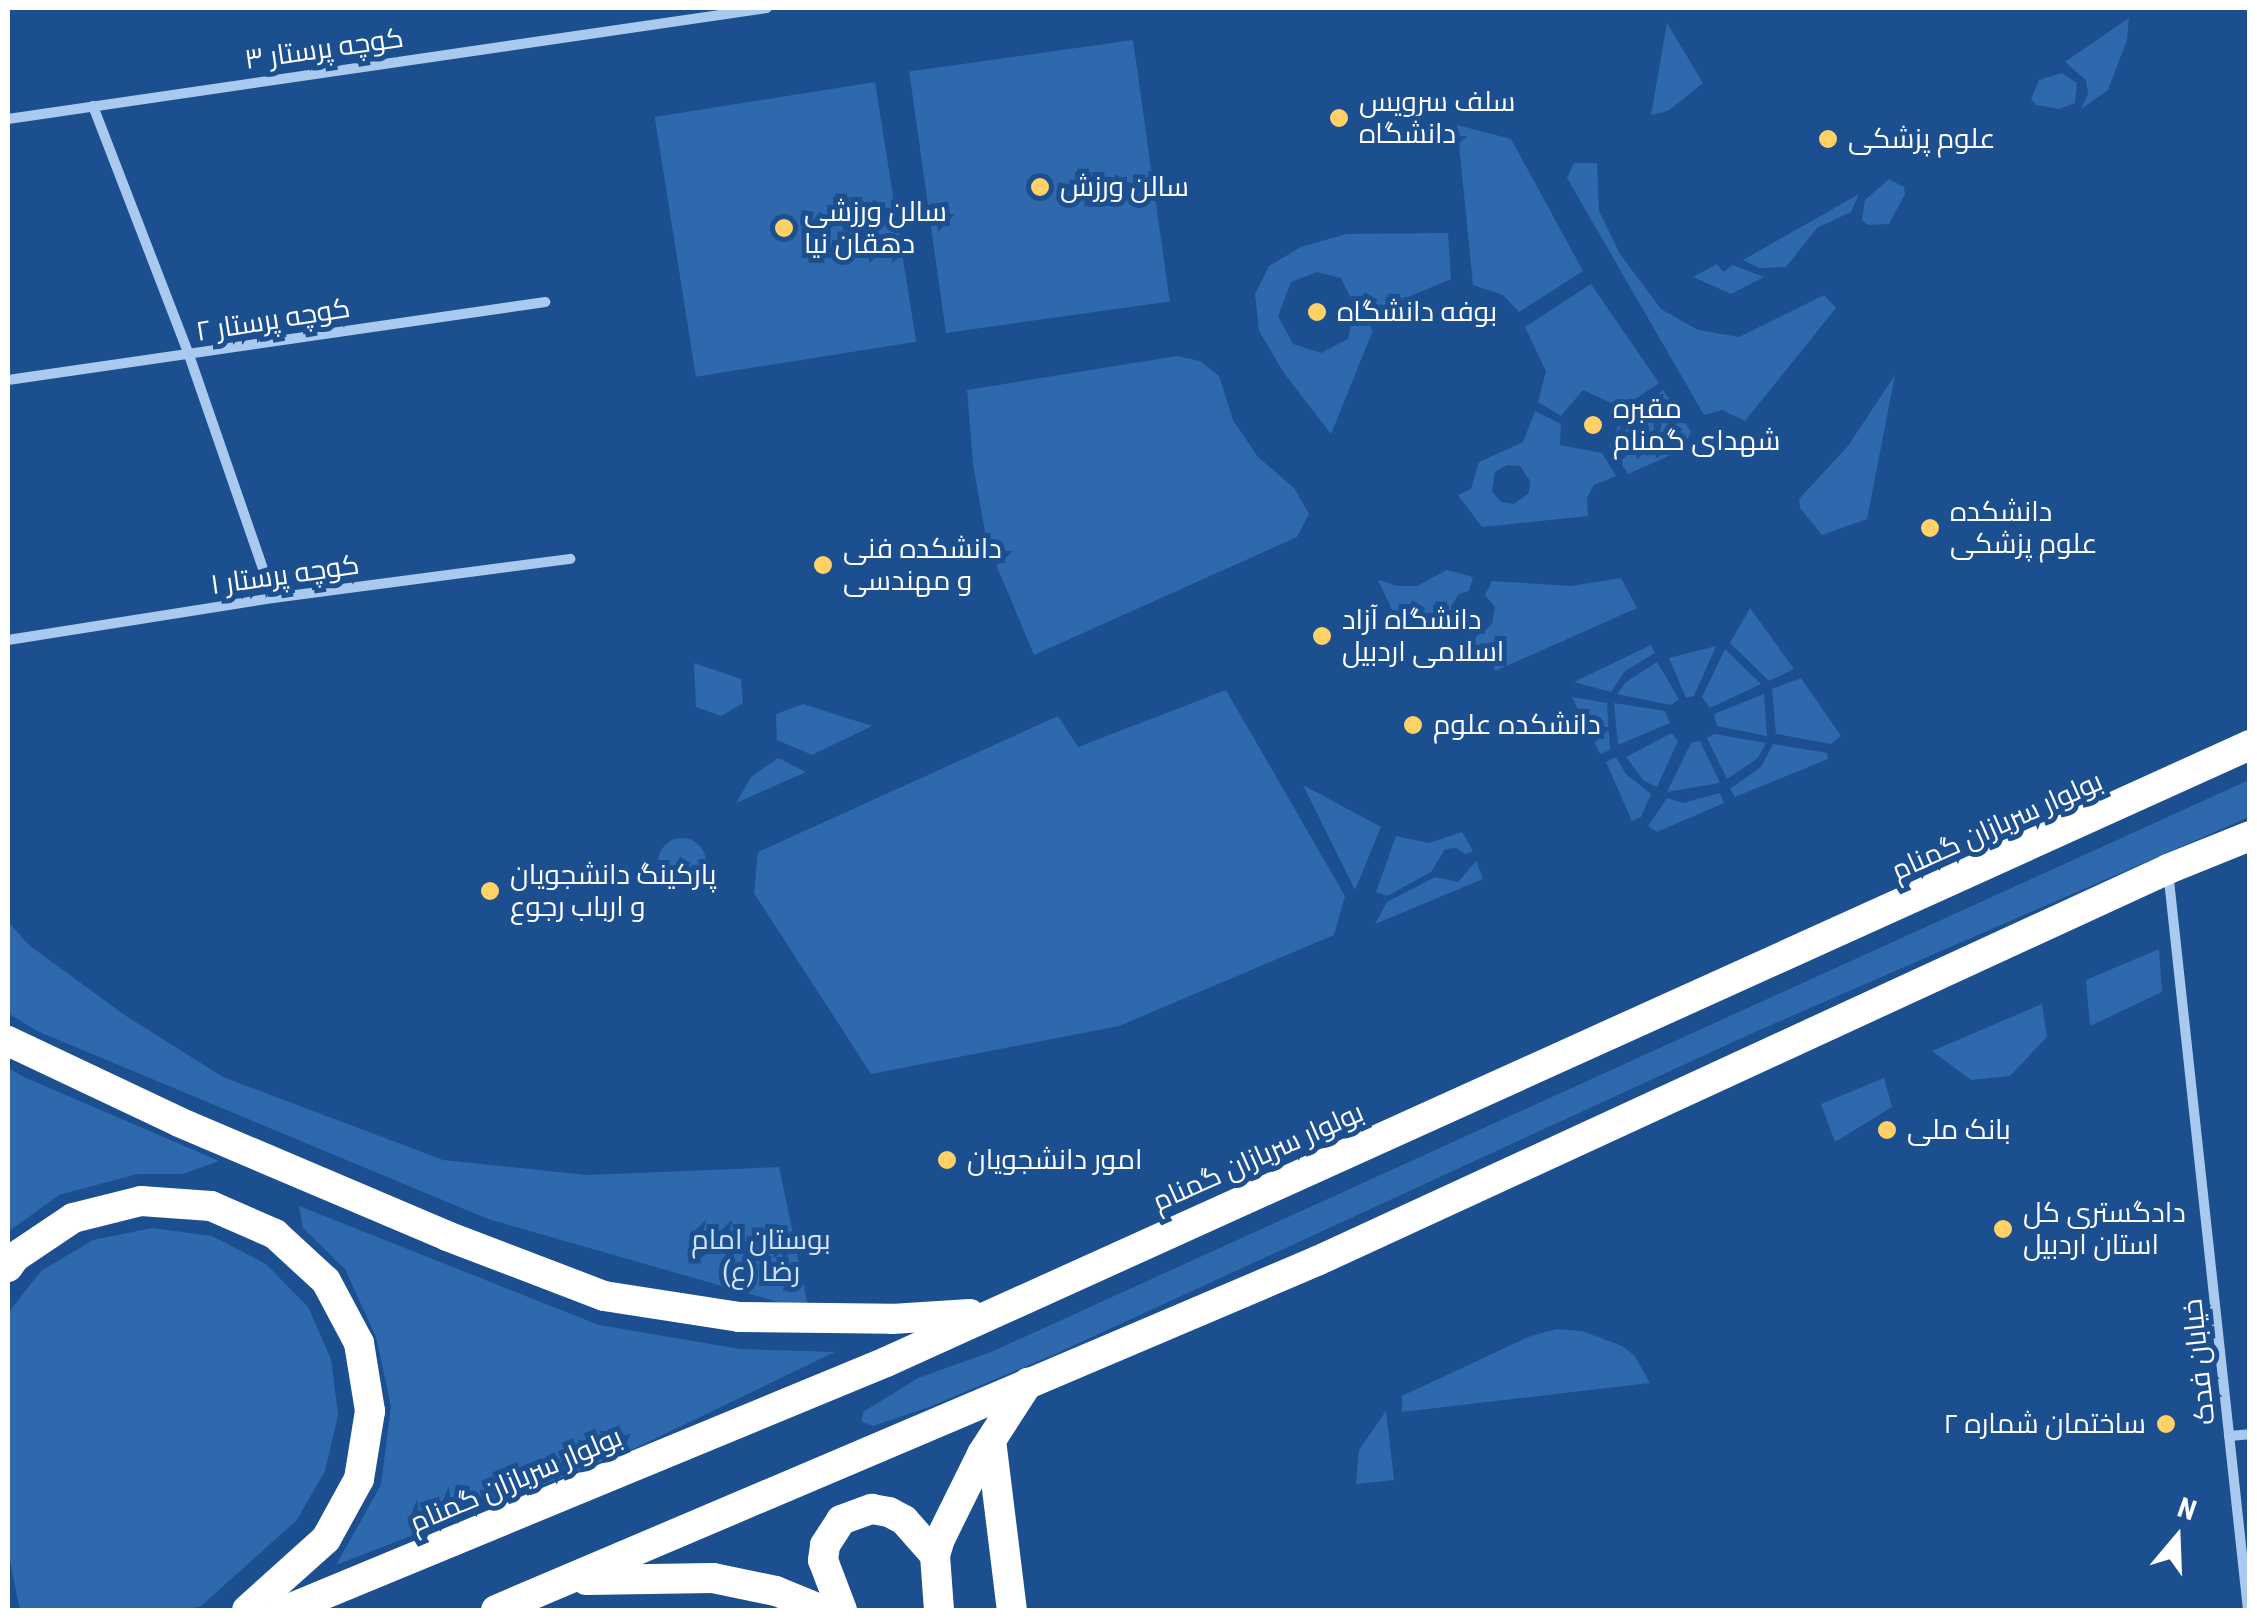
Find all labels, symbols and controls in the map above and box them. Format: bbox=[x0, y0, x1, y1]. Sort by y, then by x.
street label: کوچه پرستار ۳ bbox=[242, 21, 406, 77]
place label: سلف سرویس دانشگاه bbox=[1359, 85, 1515, 151]
marker: سلف سرویس دانشگاه bbox=[1328, 107, 1350, 129]
place label: علوم پزشکی bbox=[1848, 122, 1996, 156]
marker: علوم پزشکی bbox=[1817, 128, 1839, 150]
place label: سالن ورزش bbox=[1060, 170, 1189, 204]
marker: سالن ورزش bbox=[1029, 176, 1051, 198]
place label: سالن ورزشی دهقان نیا bbox=[804, 195, 947, 261]
marker: سالن ورزشی دهقان نیا bbox=[773, 217, 795, 239]
street label: کوچه پرستار ۲ bbox=[193, 291, 353, 349]
place label: بوفه دانشگاه bbox=[1337, 295, 1497, 329]
marker: بوفه دانشگاه bbox=[1306, 301, 1328, 323]
place label: مقبره شهدای گمنام bbox=[1613, 392, 1780, 458]
marker: مقبره شهدای گمنام bbox=[1582, 414, 1604, 436]
place label: دانشکده علوم پزشکی bbox=[1950, 495, 2098, 561]
marker: دانشکده علوم پزشکی bbox=[1919, 517, 1941, 539]
place label: دانشکده فنی و مهندسی bbox=[843, 532, 1002, 598]
street label: کوچه پرستار ۱ bbox=[208, 548, 362, 602]
marker: دانشکده فنی و مهندسی bbox=[812, 554, 834, 576]
place label: دانشگاه آزاد اسلامی اردبیل bbox=[1342, 603, 1504, 669]
marker: دانشگاه آزاد اسلامی اردبیل bbox=[1311, 625, 1333, 647]
place label: دانشکده علوم bbox=[1433, 708, 1601, 742]
marker: دانشکده علوم bbox=[1402, 714, 1424, 736]
street label: بولوار سربازان گمنام bbox=[1886, 764, 2108, 888]
place label: پارکینگ دانشجویان و ارباب رجوع bbox=[510, 858, 716, 924]
marker: پارکینگ دانشجویان و ارباب رجوع bbox=[479, 880, 501, 902]
street label: بولوار سربازان گمنام bbox=[1147, 1095, 1369, 1219]
place label: بانک ملی bbox=[1907, 1113, 2011, 1147]
marker: بانک ملی bbox=[1876, 1119, 1898, 1141]
place label: امور دانشجویان bbox=[967, 1143, 1143, 1177]
marker: امور دانشجویان bbox=[936, 1149, 958, 1171]
place label: دادگستری کل استان اردبیل bbox=[2023, 1196, 2186, 1262]
marker: دادگستری کل استان اردبیل bbox=[1992, 1218, 2014, 1240]
park label: بوستان امام رضا (ع) bbox=[691, 1223, 831, 1289]
street label: خیابان فدک bbox=[2176, 1297, 2222, 1427]
place label: ساختمان شماره ۲ bbox=[1943, 1407, 2146, 1441]
marker: ساختمان شماره ۲ bbox=[2155, 1413, 2177, 1435]
street label: بولوار سربازان گمنام bbox=[405, 1420, 627, 1540]
north arrow bbox=[2127, 1488, 2227, 1588]
text: N bbox=[2173, 1491, 2200, 1528]

